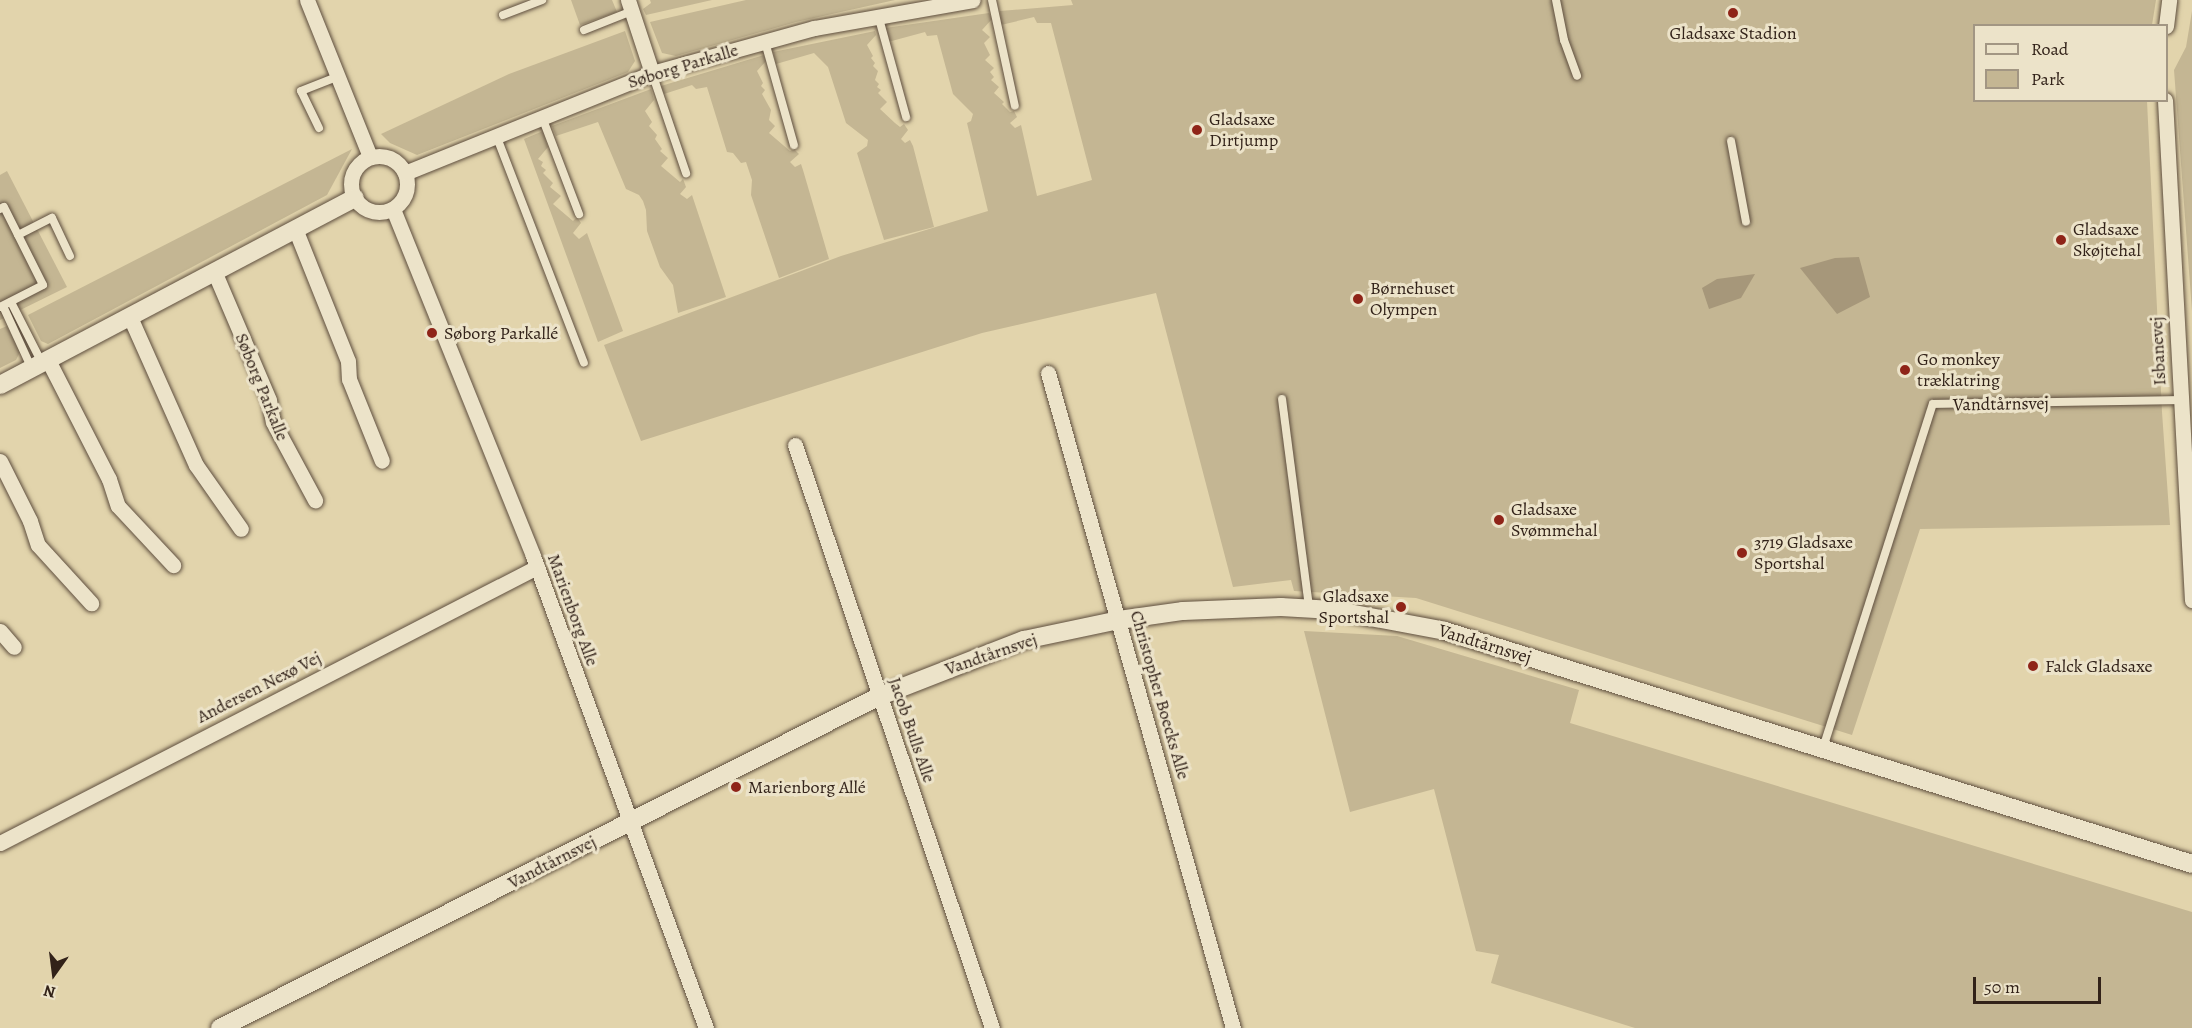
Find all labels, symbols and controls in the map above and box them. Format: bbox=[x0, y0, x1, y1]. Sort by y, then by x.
marker: Gladsaxe Stadion bbox=[1726, 6, 1740, 20]
place label: Gladsaxe Stadion bbox=[1669, 22, 1797, 44]
legend bbox=[1973, 24, 2168, 102]
text: Road bbox=[2031, 37, 2068, 61]
street label: Søborg Parkalle bbox=[625, 39, 741, 93]
text: Park bbox=[2031, 67, 2065, 91]
place label: Gladsaxe Dirtjump bbox=[1209, 109, 1278, 152]
marker: Gladsaxe Dirtjump bbox=[1190, 123, 1204, 137]
place label: Gladsaxe Skøjtehal bbox=[2073, 219, 2141, 262]
marker: Gladsaxe Skøjtehal bbox=[2054, 233, 2068, 247]
place label: Børnehuset Olympen bbox=[1370, 278, 1455, 320]
marker: Børnehuset Olympen bbox=[1351, 292, 1365, 306]
street label: Isbanevej bbox=[2145, 316, 2171, 386]
place label: Søborg Parkallé bbox=[444, 322, 558, 344]
marker: Søborg Parkallé bbox=[425, 326, 439, 340]
street label: Søborg Parkalle bbox=[231, 330, 293, 444]
place label: Go monkey træklatring bbox=[1917, 349, 2000, 392]
marker: Go monkey træklatring bbox=[1898, 363, 1912, 377]
street label: Vandtårnsvej bbox=[1953, 392, 2049, 416]
place label: Gladsaxe Svømmehal bbox=[1511, 499, 1597, 542]
marker: Gladsaxe Svømmehal bbox=[1492, 513, 1506, 527]
place label: 3719 Gladsaxe Sportshal bbox=[1754, 532, 1853, 574]
marker: 3719 Gladsaxe Sportshal bbox=[1735, 546, 1749, 560]
street label: Marienborg Alle bbox=[543, 551, 603, 669]
place label: Gladsaxe Sportshal bbox=[1319, 586, 1389, 628]
marker: Gladsaxe Sportshal bbox=[1394, 600, 1408, 614]
street label: Christopher Boecks Alle bbox=[1126, 608, 1194, 782]
street label: Vandtårnsvej bbox=[1436, 620, 1534, 668]
street label: Vandtårnsvej bbox=[942, 628, 1040, 680]
street label: Andersen Nexø Vej bbox=[193, 646, 325, 728]
place label: Falck Gladsaxe bbox=[2045, 655, 2153, 677]
marker: Falck Gladsaxe bbox=[2026, 659, 2040, 673]
street label: Jacob Bulls Alle bbox=[884, 675, 940, 785]
place label: Marienborg Allé bbox=[748, 776, 866, 798]
marker: Marienborg Allé bbox=[729, 780, 743, 794]
street label: Vandtårnsvej bbox=[504, 831, 600, 893]
north arrow bbox=[24, 944, 84, 1004]
scale bar bbox=[1976, 965, 2104, 1003]
text: 50 m bbox=[1984, 975, 2020, 999]
text: N bbox=[41, 979, 58, 1004]

